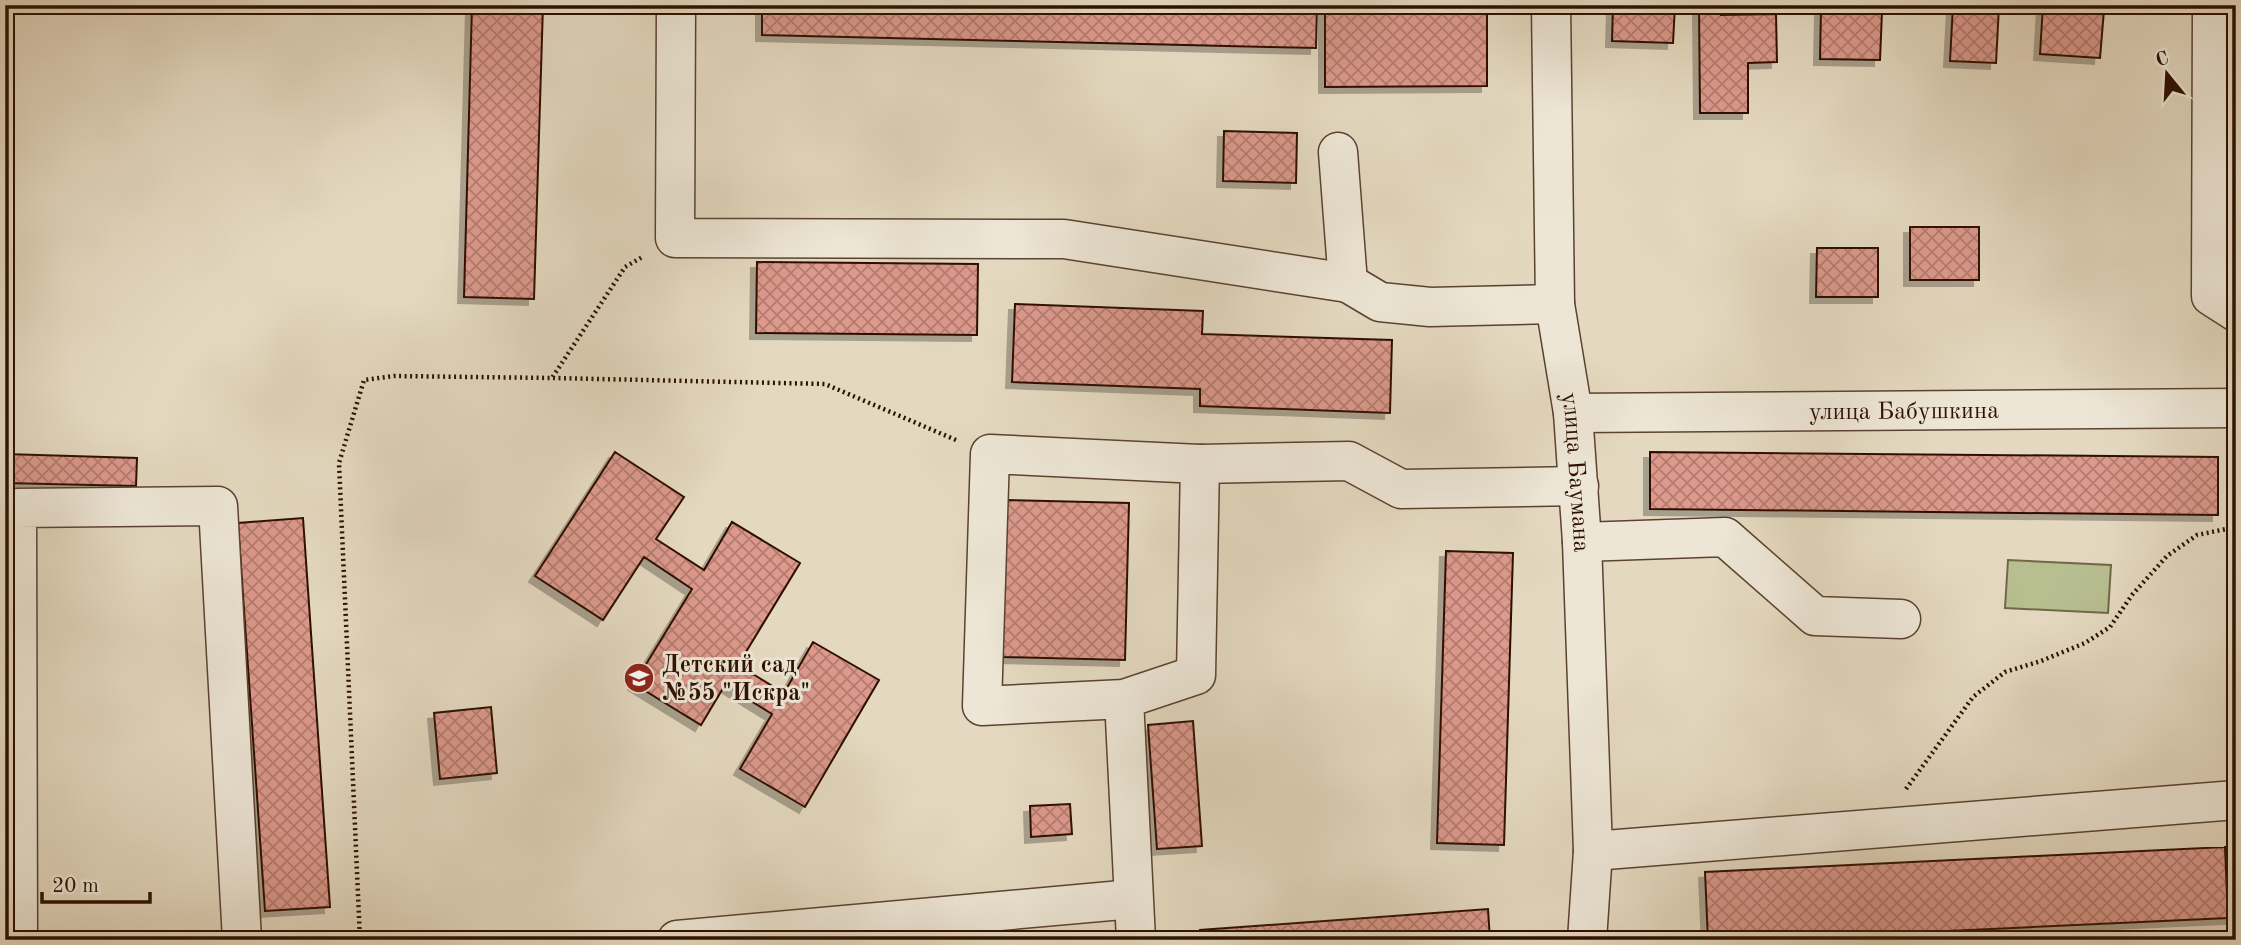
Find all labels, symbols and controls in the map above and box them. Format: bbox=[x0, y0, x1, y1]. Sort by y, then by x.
north arrow bbox=[2132, 38, 2202, 108]
text: С bbox=[2154, 49, 2171, 71]
street label: улица Баумана bbox=[1556, 391, 1592, 553]
street label: улица Бабушкина bbox=[1809, 400, 1999, 425]
place label: Детский сад №55 "Искра" bbox=[662, 654, 810, 706]
school or university icon: Детский сад №55 "Искра" bbox=[622, 661, 656, 695]
scale bar bbox=[42, 861, 150, 905]
text: 20 m bbox=[52, 876, 99, 897]

